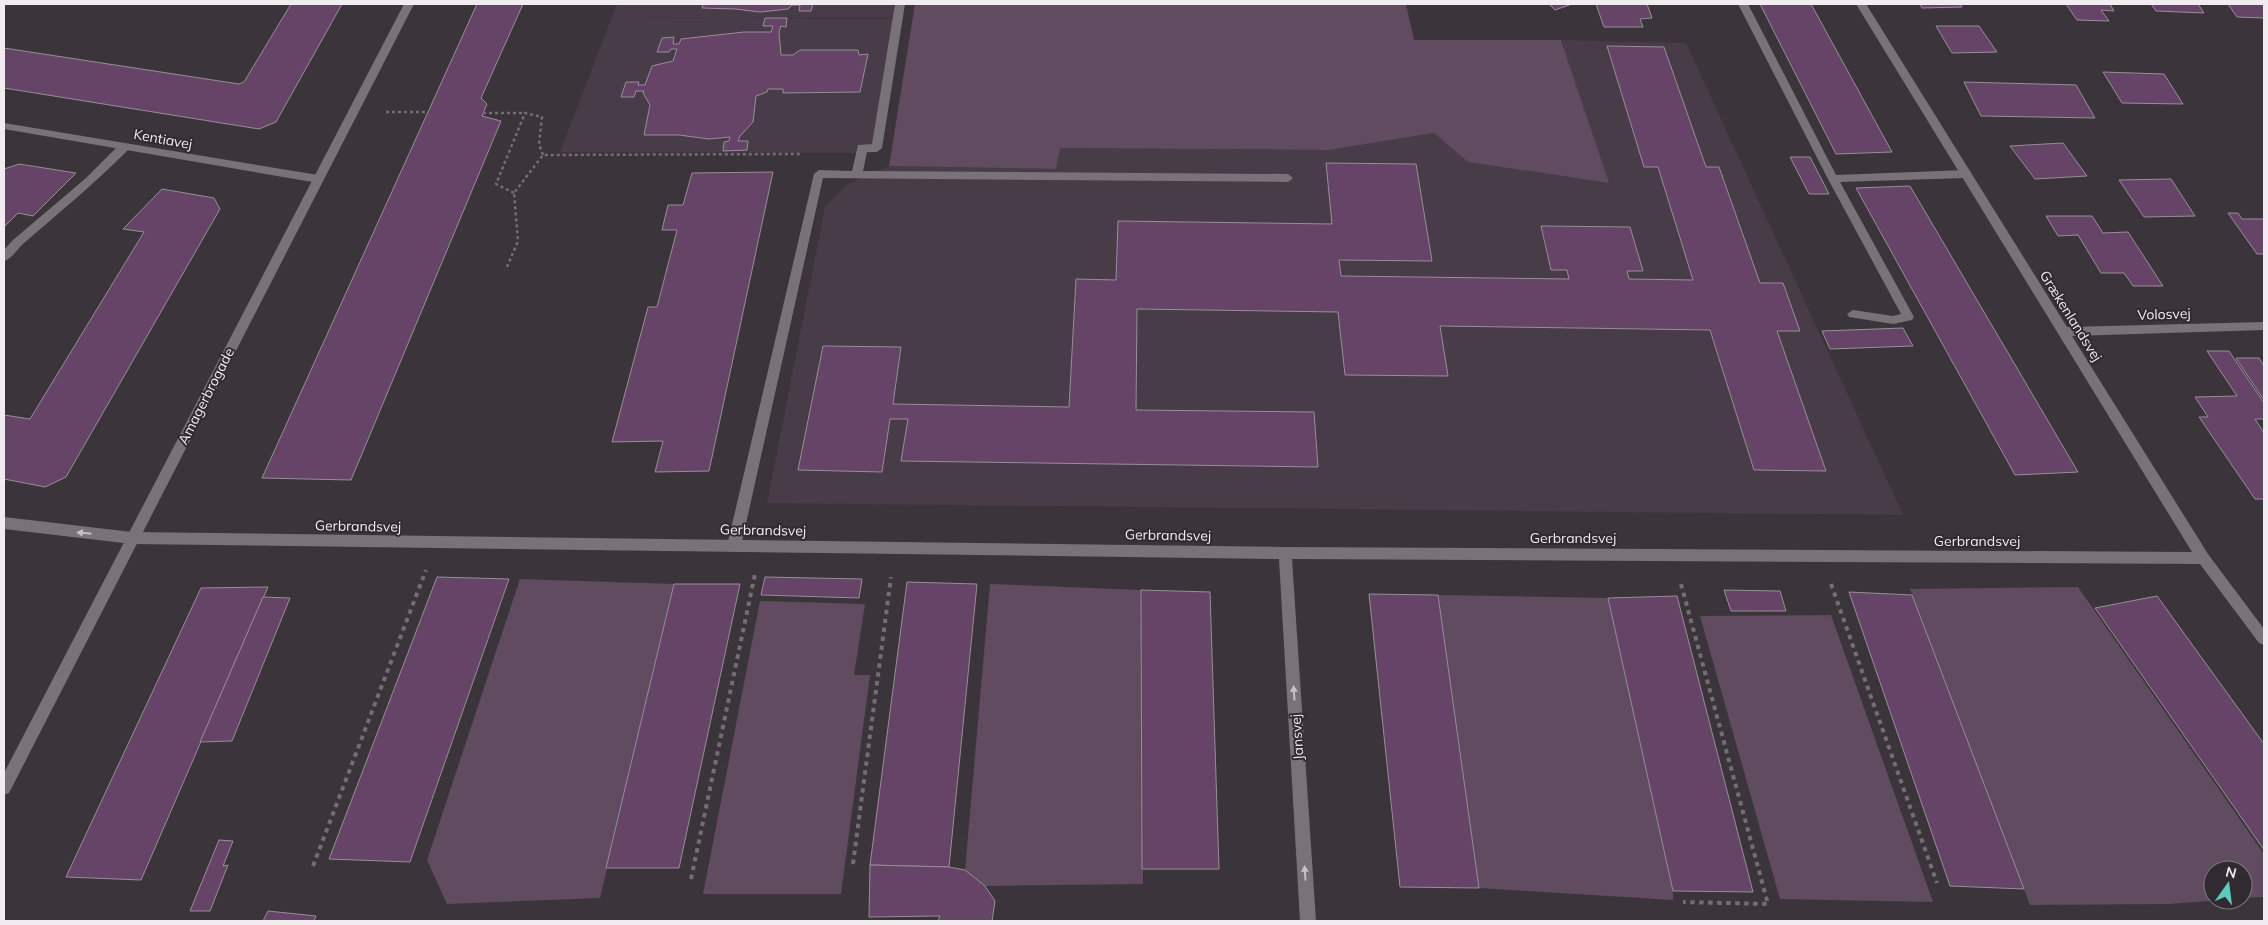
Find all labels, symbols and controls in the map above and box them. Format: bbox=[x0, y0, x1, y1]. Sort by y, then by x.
street label: Kentiavej bbox=[132, 125, 194, 153]
street label: Grækenlandsvej bbox=[2036, 267, 2106, 365]
street label: Volosvej bbox=[2137, 304, 2191, 324]
street label: Amagerbrogade bbox=[174, 345, 238, 447]
street label: Gerbrandsvej bbox=[315, 516, 401, 536]
street label: Gerbrandsvej bbox=[720, 520, 806, 540]
street label: Gerbrandsvej bbox=[1125, 525, 1211, 545]
one-way arrow bbox=[75, 529, 91, 537]
street label: Gerbrandsvej bbox=[1530, 529, 1616, 547]
street label: Gerbrandsvej bbox=[1934, 532, 2020, 550]
one-way arrow bbox=[1289, 685, 1297, 701]
street label: Jansvej bbox=[1286, 713, 1308, 761]
north arrow bbox=[2203, 860, 2253, 910]
text: N bbox=[2224, 862, 2238, 882]
one-way arrow bbox=[1301, 864, 1309, 880]

